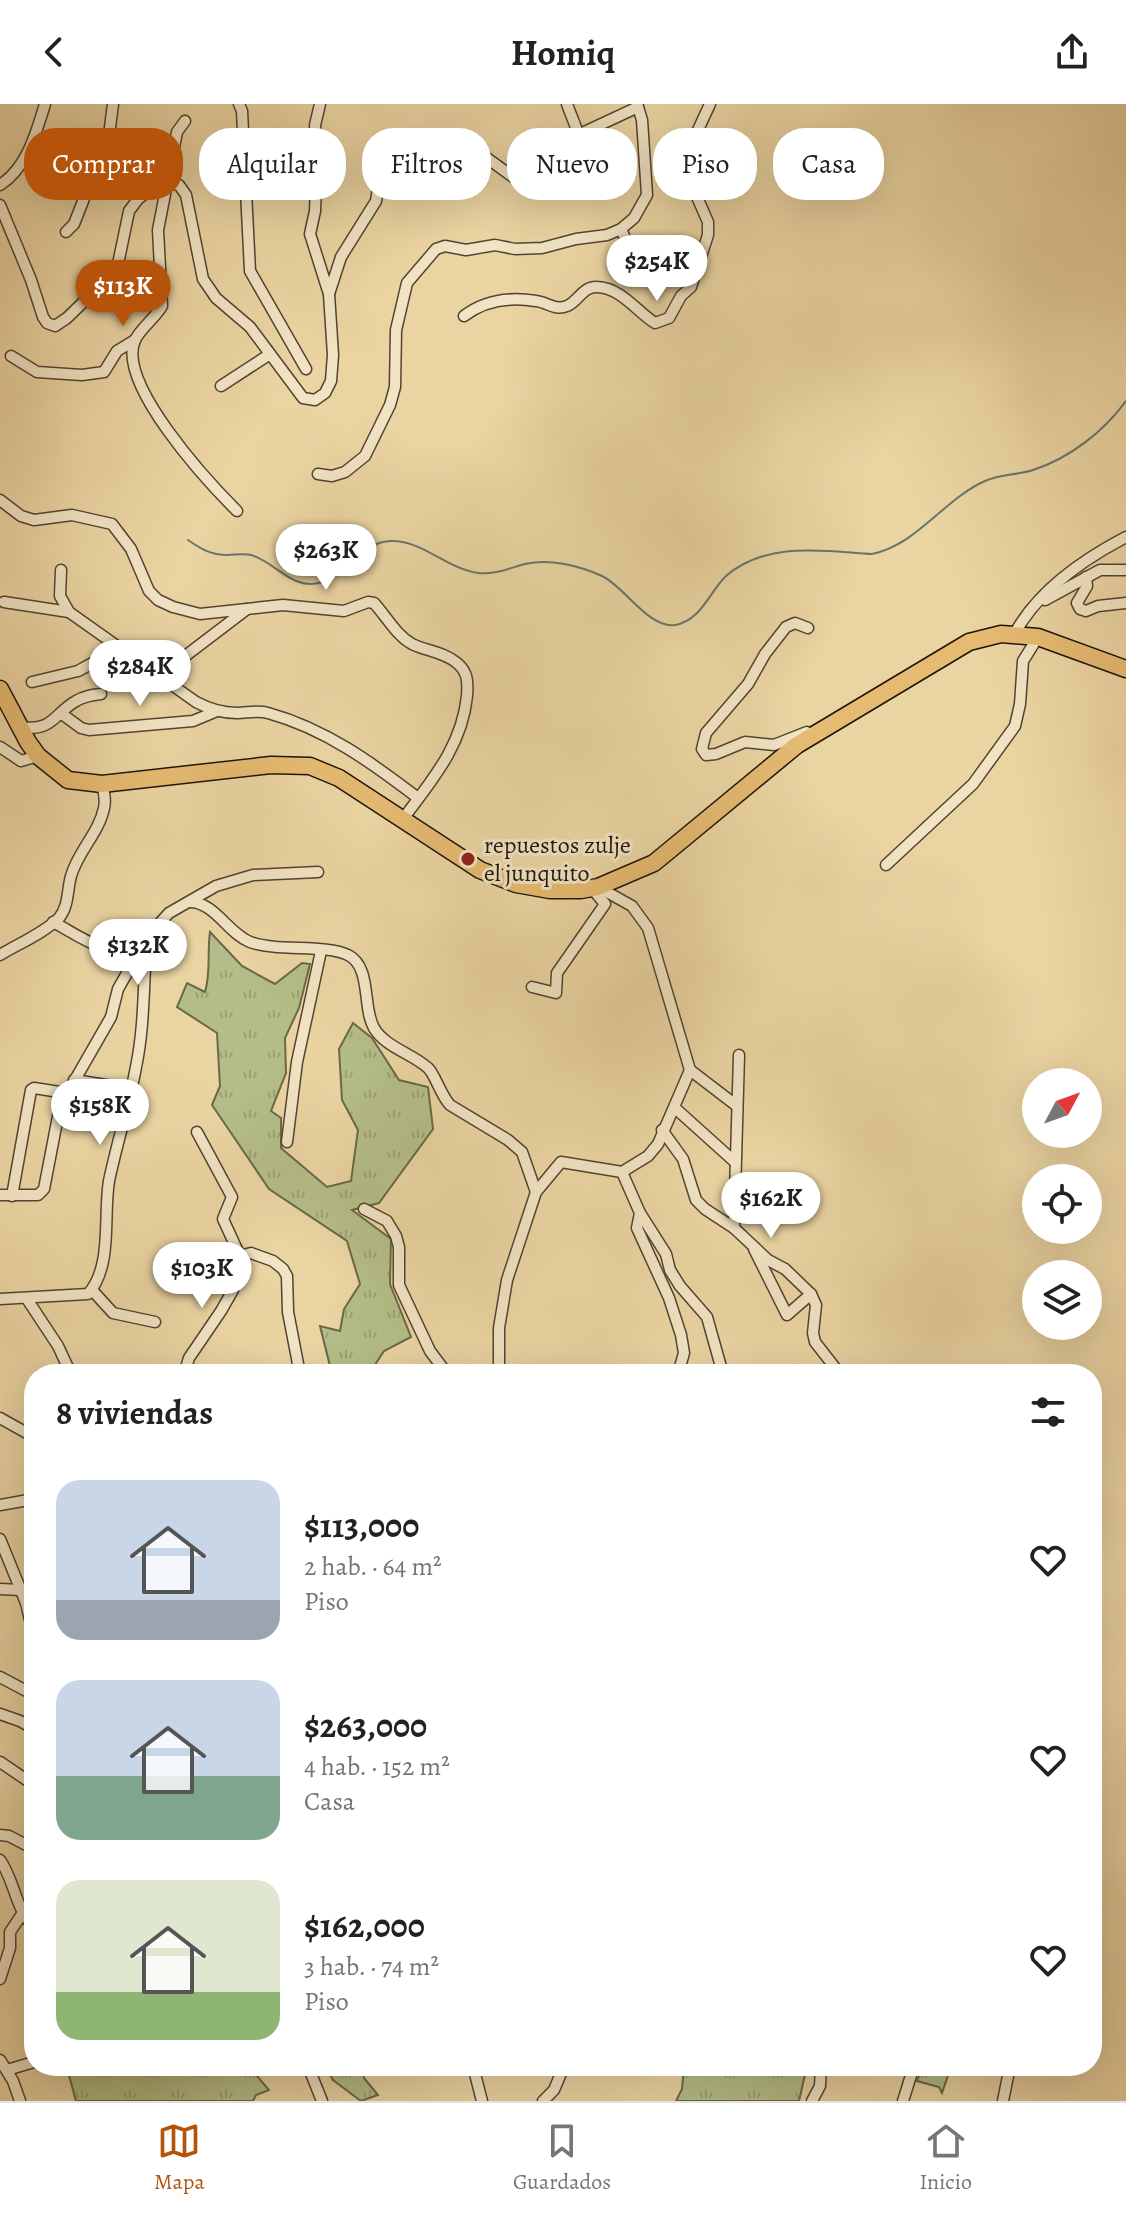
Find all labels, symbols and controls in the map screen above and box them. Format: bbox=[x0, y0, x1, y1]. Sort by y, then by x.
text: Homiq bbox=[511, 28, 615, 77]
icon: back bbox=[32, 30, 76, 74]
icon: share bbox=[1050, 30, 1094, 74]
chip: Comprar bbox=[24, 128, 183, 200]
chip: Alquilar bbox=[199, 128, 346, 200]
chip: Filtros bbox=[362, 128, 491, 200]
chip: Nuevo bbox=[507, 128, 637, 200]
chip: Piso bbox=[653, 128, 757, 200]
chip: Casa bbox=[773, 128, 884, 200]
pin: $254K bbox=[601, 235, 713, 303]
text: $254K bbox=[624, 243, 690, 278]
pin: $113K bbox=[67, 260, 179, 328]
text: $113K bbox=[94, 268, 153, 303]
pin: $263K bbox=[270, 524, 382, 592]
text: $263K bbox=[293, 532, 359, 567]
pin: $284K bbox=[84, 640, 196, 708]
text: $284K bbox=[107, 648, 173, 683]
place label: repuestos zulje el junquito bbox=[484, 829, 631, 889]
marker: repuestos zulje el junquito bbox=[459, 850, 477, 868]
pin: $132K bbox=[82, 919, 194, 987]
text: $132K bbox=[107, 927, 169, 962]
north arrow bbox=[1022, 1068, 1102, 1148]
map controls bbox=[1022, 1068, 1102, 1340]
pin: $158K bbox=[44, 1079, 156, 1147]
text: $158K bbox=[69, 1087, 131, 1122]
button: locate bbox=[1022, 1164, 1102, 1244]
pin: $162K bbox=[715, 1172, 827, 1240]
text: $162K bbox=[739, 1180, 803, 1215]
pin: $103K bbox=[146, 1242, 258, 1310]
text: $103K bbox=[171, 1250, 233, 1285]
button: layers bbox=[1022, 1260, 1102, 1340]
text: 8 viviendas bbox=[56, 1389, 213, 1436]
icon: filters bbox=[1026, 1390, 1070, 1434]
text: $113,000 bbox=[304, 1502, 419, 1549]
icon: home bbox=[120, 1512, 216, 1608]
icon: heart bbox=[1026, 1538, 1070, 1582]
text: 2 hab. · 64 m² bbox=[304, 1549, 442, 1584]
text: Piso bbox=[304, 1584, 349, 1619]
text: $263,000 bbox=[304, 1702, 427, 1749]
icon: home bbox=[120, 1712, 216, 1808]
icon: heart bbox=[1026, 1738, 1070, 1782]
text: 4 hab. · 152 m² bbox=[304, 1749, 450, 1784]
text: Casa bbox=[304, 1784, 355, 1819]
text: $162,000 bbox=[304, 1902, 425, 1949]
icon: home bbox=[120, 1912, 216, 2008]
icon: heart bbox=[1026, 1938, 1070, 1982]
text: 3 hab. · 74 m² bbox=[304, 1949, 439, 1984]
text: Piso bbox=[304, 1984, 349, 2019]
tab: Mapa bbox=[154, 2119, 205, 2197]
tab: Guardados bbox=[513, 2119, 611, 2197]
tab: Inicio bbox=[919, 2119, 972, 2197]

